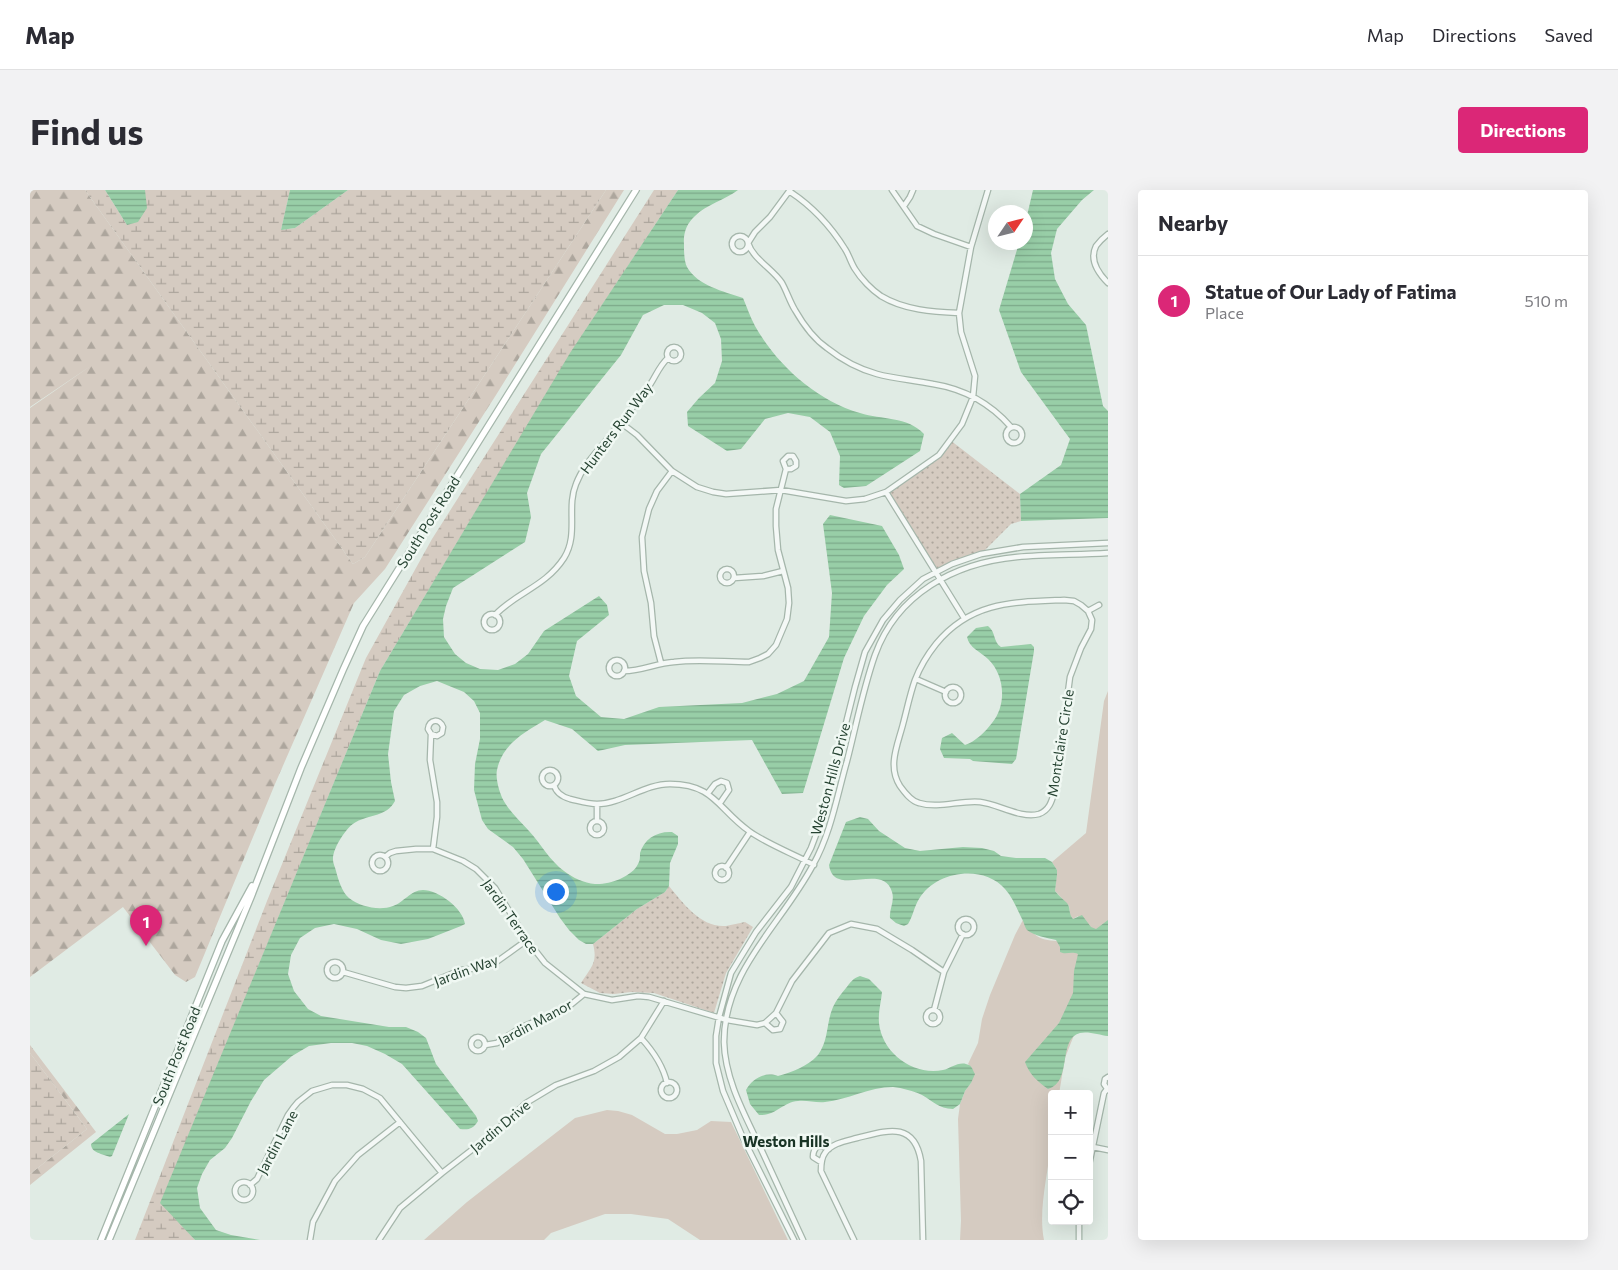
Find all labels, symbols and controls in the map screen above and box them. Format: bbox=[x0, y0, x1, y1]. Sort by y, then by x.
text: Map bbox=[25, 20, 75, 49]
text: Map bbox=[1367, 24, 1404, 46]
text: Directions bbox=[1432, 24, 1516, 46]
text: Saved bbox=[1544, 24, 1593, 46]
button: Directions bbox=[1458, 107, 1588, 153]
text: Find us bbox=[30, 109, 144, 152]
north arrow bbox=[988, 205, 1033, 250]
text: Nearby bbox=[1158, 210, 1228, 235]
text: Statue of Our Lady of Fatima bbox=[1205, 280, 1457, 303]
text: 1 bbox=[1170, 291, 1178, 310]
text: 510 m bbox=[1525, 291, 1568, 310]
text: Place bbox=[1205, 303, 1244, 322]
street label: Hunters Run Way bbox=[576, 379, 656, 477]
street label: South Post Road bbox=[393, 473, 463, 571]
street label: Montclaire Circle bbox=[1043, 688, 1077, 798]
street label: Weston Hills Drive bbox=[807, 721, 853, 837]
street label: Jardin Terrace bbox=[479, 875, 543, 957]
your location bbox=[543, 879, 569, 905]
pin: 1 bbox=[130, 905, 162, 946]
street label: Jardin Way bbox=[432, 951, 500, 989]
street label: Jardin Manor bbox=[495, 995, 575, 1049]
street label: South Post Road bbox=[148, 1004, 204, 1108]
map controls bbox=[1048, 1090, 1093, 1225]
button: + bbox=[1048, 1090, 1093, 1135]
street label: Jardin Drive bbox=[467, 1096, 533, 1156]
street label: Jardin Lane bbox=[253, 1107, 301, 1177]
district label: Weston Hills bbox=[743, 1132, 829, 1150]
button: − bbox=[1048, 1135, 1093, 1180]
button: locate bbox=[1048, 1180, 1093, 1225]

